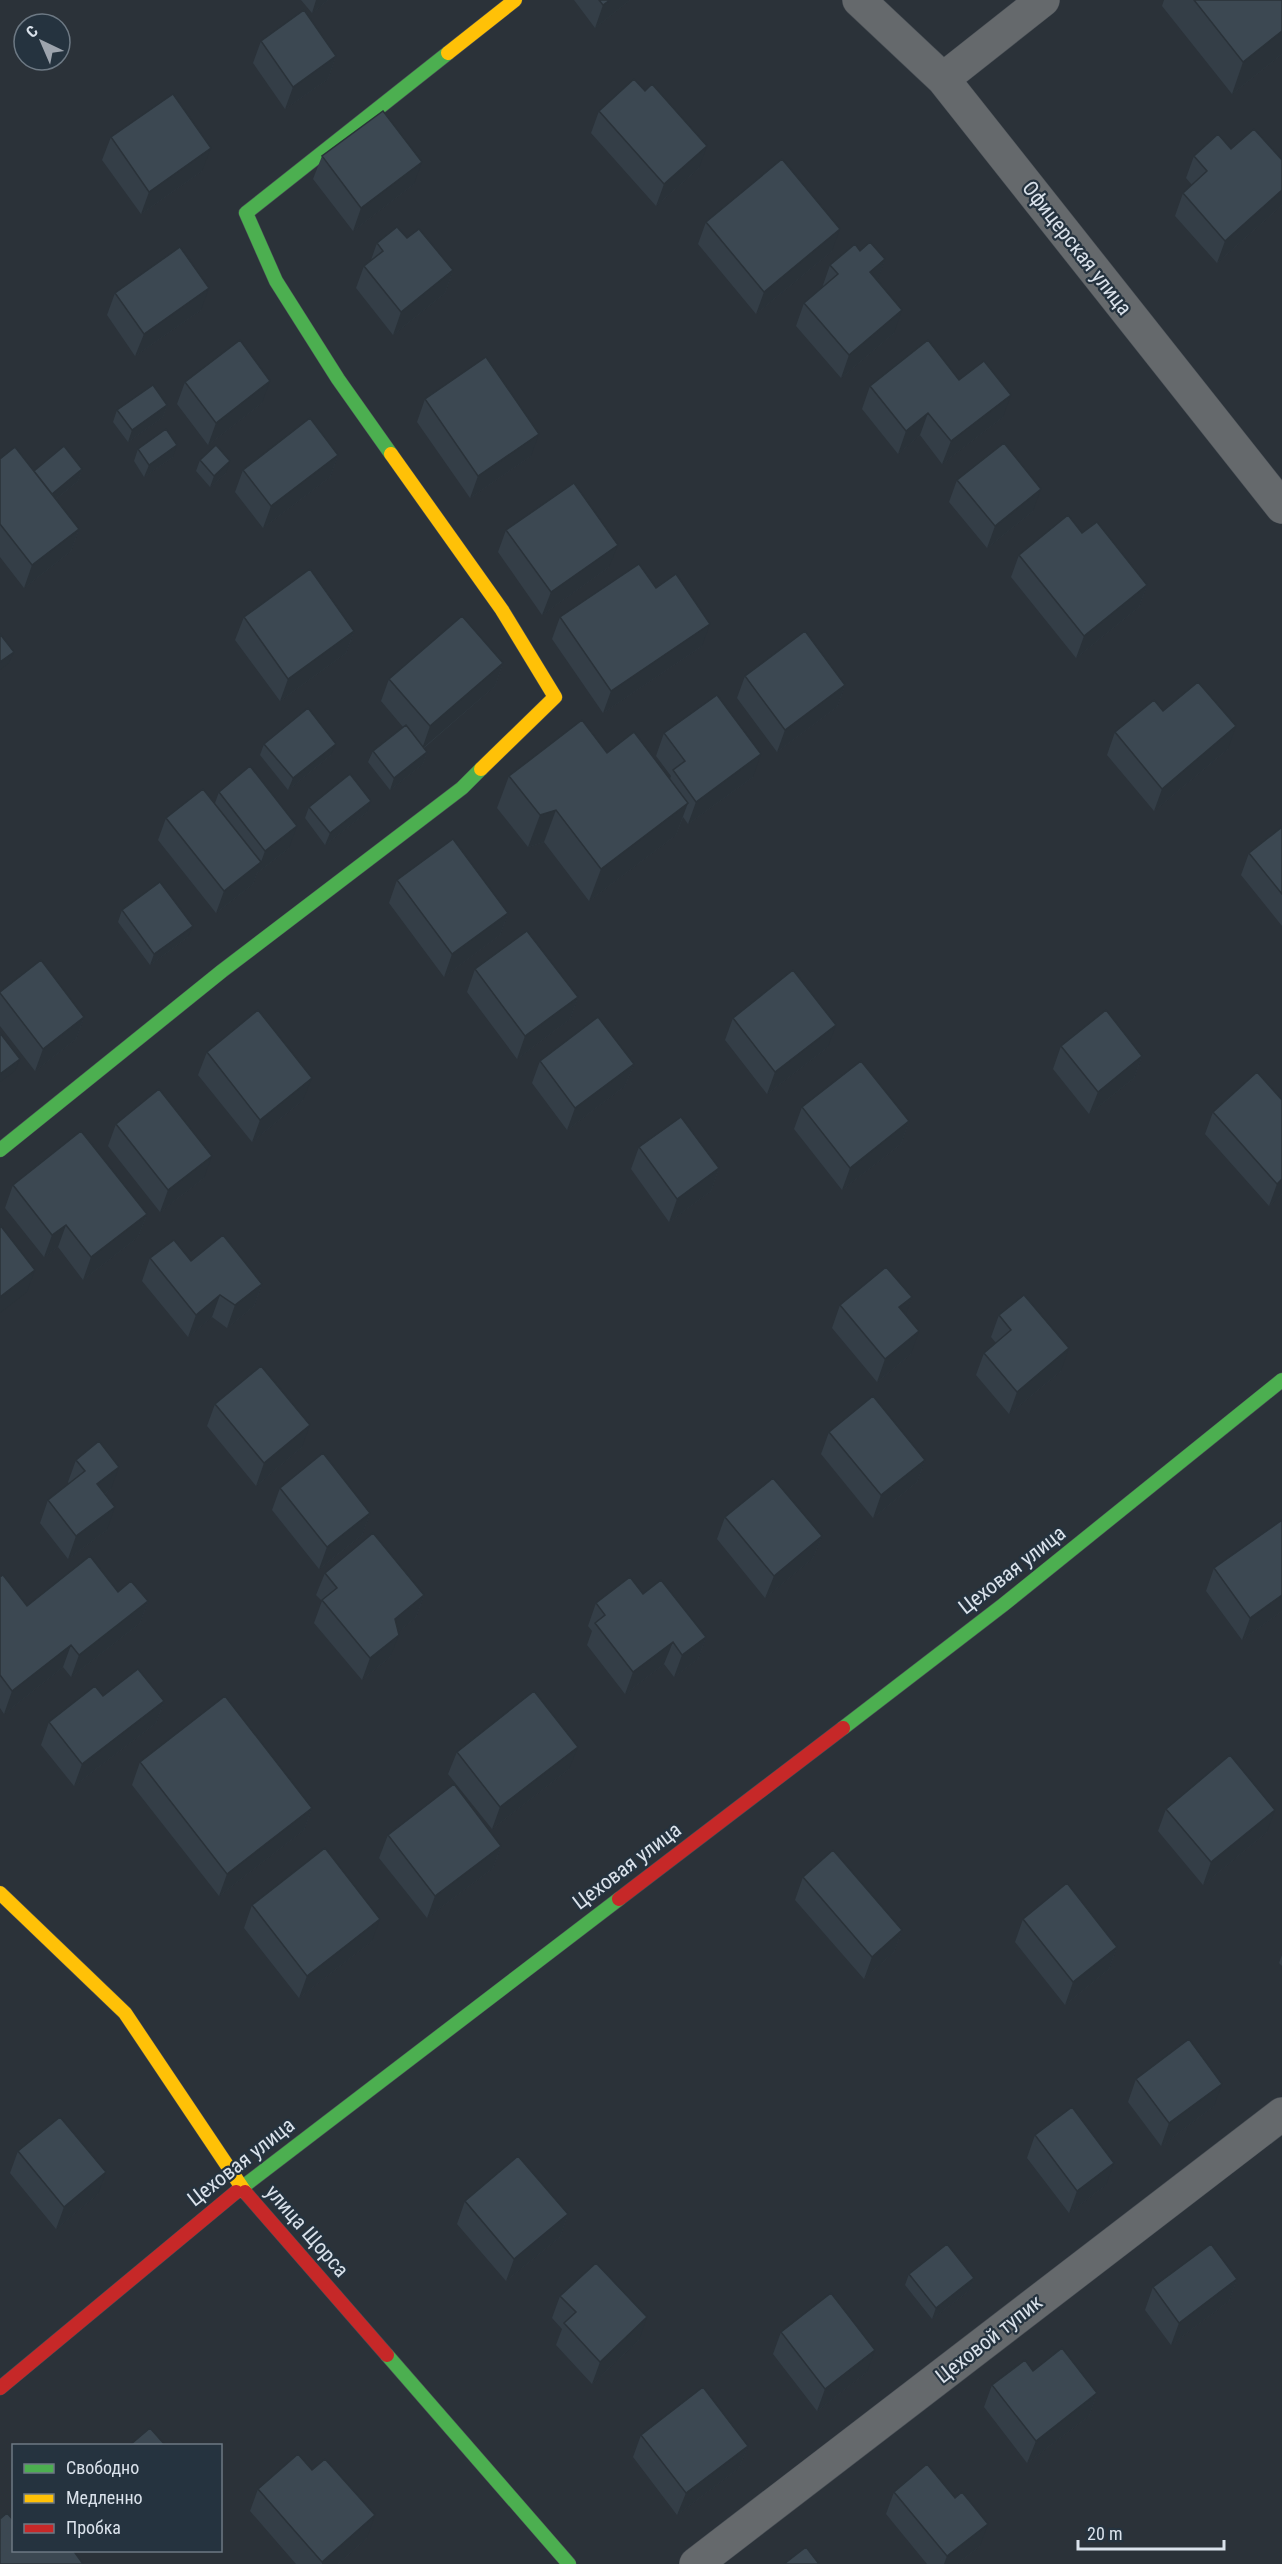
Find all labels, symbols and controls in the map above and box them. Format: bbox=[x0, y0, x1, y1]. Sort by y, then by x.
north arrow bbox=[12, 12, 72, 72]
text: С bbox=[22, 22, 42, 42]
street label: Офицерская улица bbox=[1017, 176, 1137, 320]
street label: Цеховая улица bbox=[954, 1521, 1070, 1619]
street label: Цеховая улица bbox=[568, 1818, 686, 1914]
street label: Цеховая улица bbox=[183, 2113, 299, 2211]
street label: улица Щорса bbox=[261, 2180, 353, 2282]
street label: Цеховой тупик bbox=[931, 2290, 1047, 2388]
legend bbox=[12, 2444, 222, 2552]
text: Свободно bbox=[66, 2457, 139, 2478]
text: Медленно bbox=[66, 2487, 143, 2508]
scale bar bbox=[1078, 2513, 1224, 2551]
text: Пробка bbox=[66, 2517, 121, 2538]
text: 20 m bbox=[1087, 2523, 1122, 2544]

